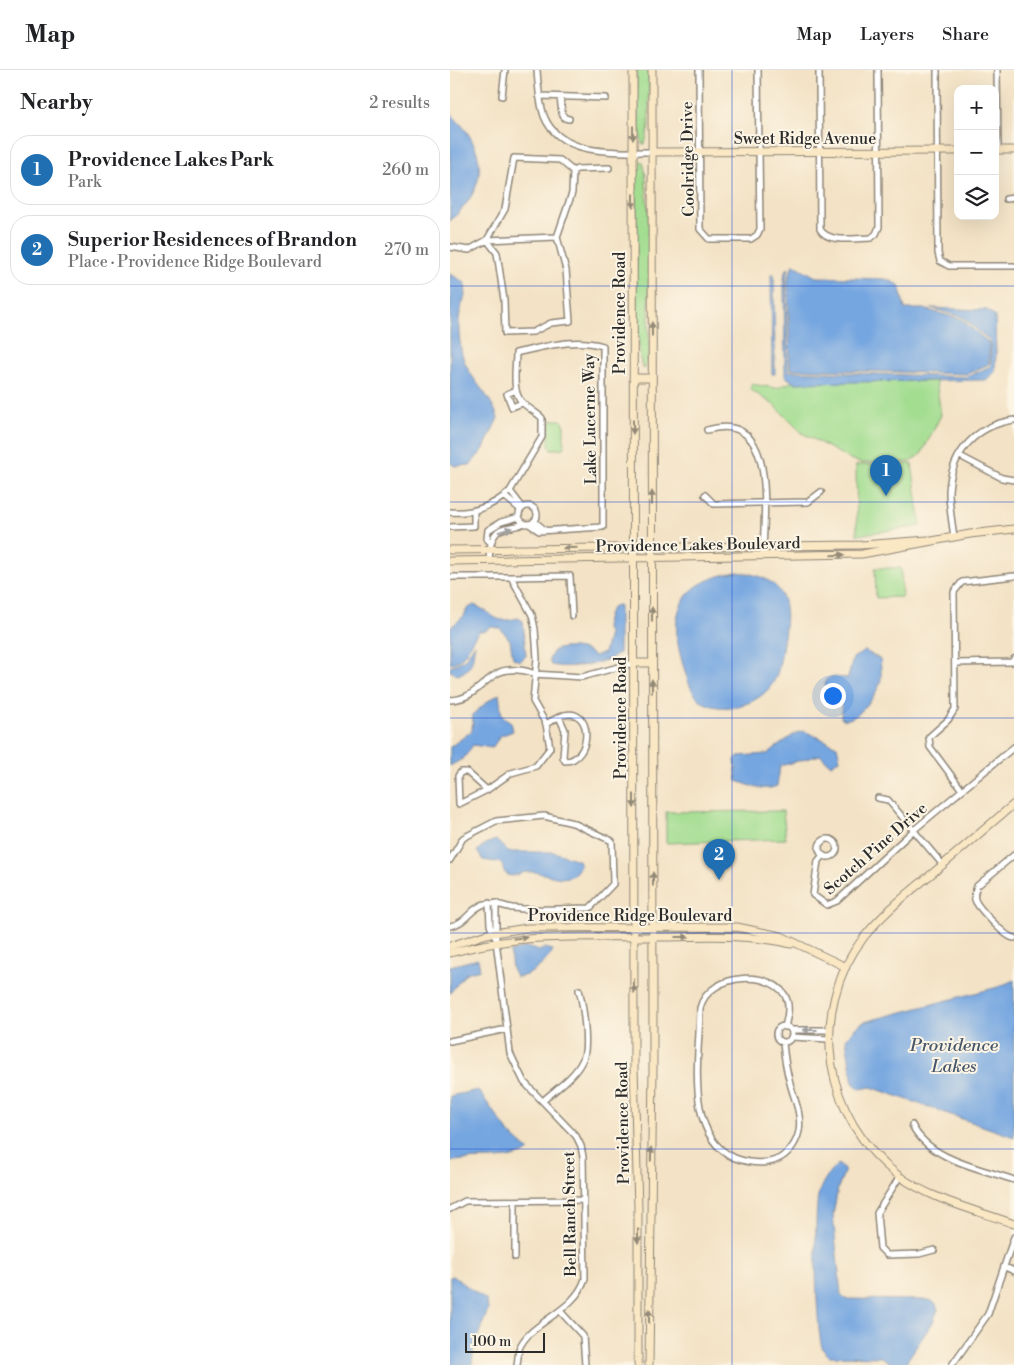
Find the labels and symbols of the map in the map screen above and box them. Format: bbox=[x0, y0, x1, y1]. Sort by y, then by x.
street label: Coolridge Drive bbox=[677, 101, 699, 217]
one-way arrow bbox=[629, 125, 637, 141]
street label: Sweet Ridge Avenue bbox=[734, 129, 876, 149]
one-way arrow bbox=[629, 193, 637, 209]
street label: Providence Road bbox=[610, 252, 630, 374]
one-way arrow bbox=[648, 321, 656, 337]
street label: Lake Lucerne Way bbox=[579, 353, 601, 485]
one-way arrow bbox=[629, 419, 637, 435]
pin: 1 bbox=[870, 455, 902, 496]
one-way arrow bbox=[648, 489, 656, 505]
one-way arrow bbox=[498, 525, 513, 533]
street label: Providence Lakes Boulevard bbox=[595, 533, 801, 557]
one-way arrow bbox=[562, 544, 578, 552]
one-way arrow bbox=[831, 551, 847, 559]
one-way arrow bbox=[648, 606, 656, 622]
street label: Providence Road bbox=[611, 657, 631, 779]
one-way arrow bbox=[648, 678, 656, 694]
your location bbox=[820, 683, 846, 709]
one-way arrow bbox=[630, 793, 638, 809]
street label: Scotch Pine Drive bbox=[820, 798, 931, 899]
pin: 2 bbox=[703, 839, 735, 880]
one-way arrow bbox=[649, 870, 657, 886]
street label: Providence Ridge Boulevard bbox=[528, 906, 732, 926]
one-way arrow bbox=[674, 933, 690, 941]
one-way arrow bbox=[513, 934, 529, 942]
one-way arrow bbox=[630, 978, 638, 994]
one-way arrow bbox=[802, 1026, 818, 1034]
water label: Providence Lakes bbox=[909, 1034, 999, 1078]
street label: Providence Road bbox=[612, 1061, 634, 1185]
one-way arrow bbox=[647, 1146, 655, 1162]
street label: Bell Ranch Street bbox=[559, 1151, 581, 1278]
one-way arrow bbox=[634, 1228, 642, 1244]
one-way arrow bbox=[645, 1308, 653, 1324]
scale bar bbox=[465, 1330, 545, 1353]

